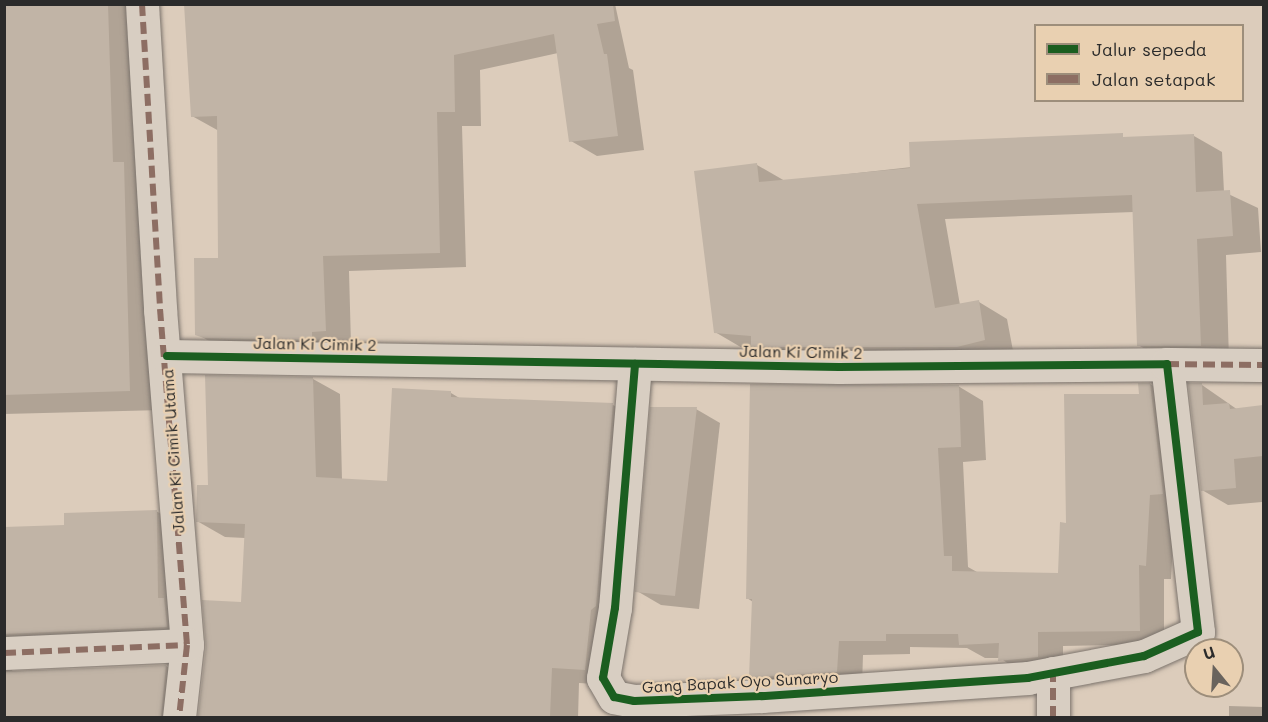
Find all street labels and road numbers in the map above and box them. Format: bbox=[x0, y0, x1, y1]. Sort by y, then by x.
street label: Jalan Ki Cimik 2 bbox=[253, 333, 377, 355]
street label: Jalan Ki Cimik 2 bbox=[739, 341, 863, 363]
street label: Jalan Ki Cimik Utama bbox=[158, 368, 188, 534]
street label: Gang Bapak Oyo Sunaryo bbox=[641, 667, 839, 697]

